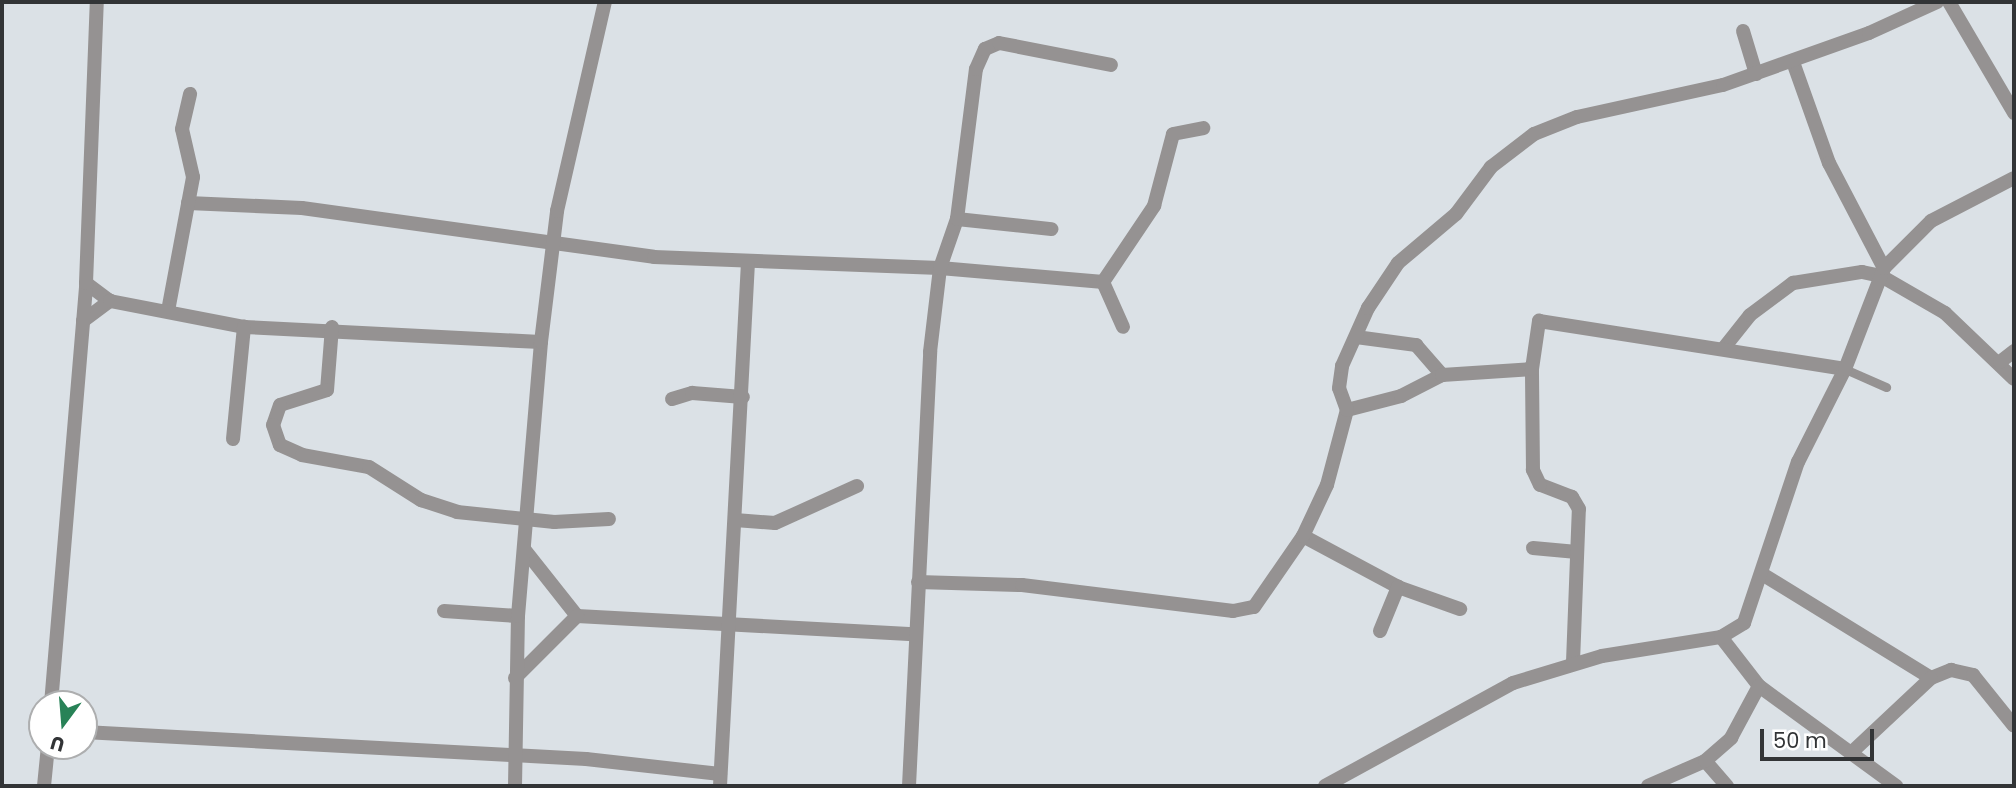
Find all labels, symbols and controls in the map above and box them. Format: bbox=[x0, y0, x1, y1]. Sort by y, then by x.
north arrow bbox=[28, 690, 98, 760]
scale bar bbox=[1764, 714, 1878, 758]
text: 50 m bbox=[1773, 726, 1827, 755]
text: U bbox=[47, 729, 68, 759]

